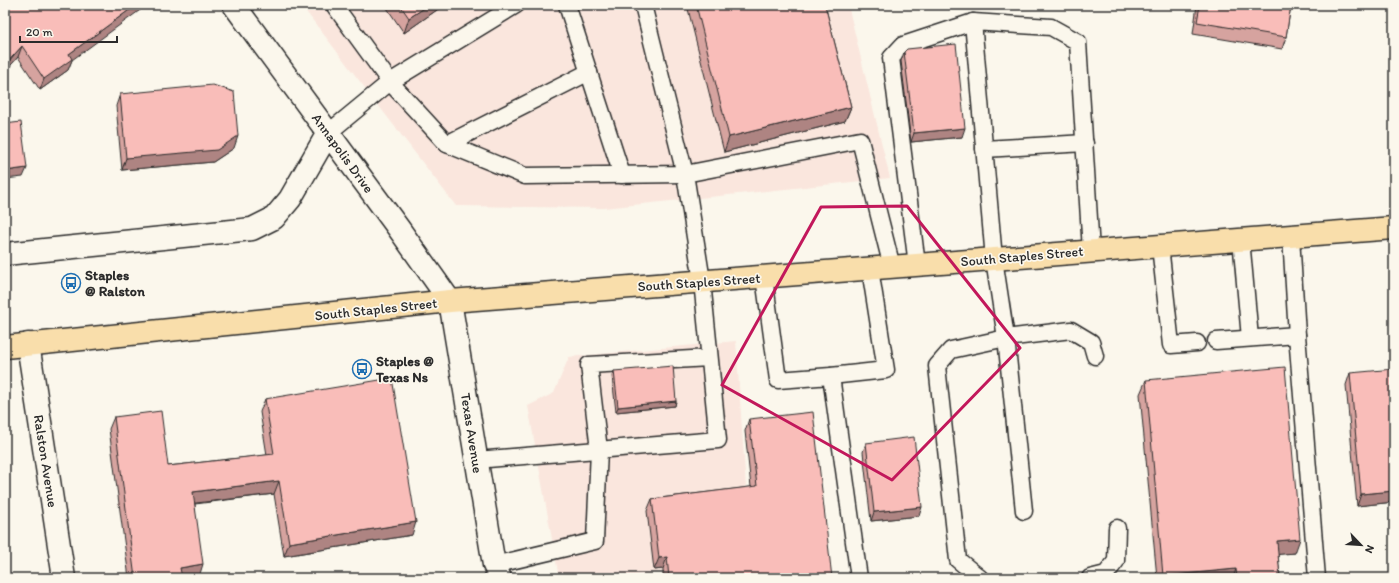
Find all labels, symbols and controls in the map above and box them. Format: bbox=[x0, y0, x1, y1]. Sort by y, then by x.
scale bar bbox=[20, 18, 117, 44]
text: 20 m bbox=[26, 25, 53, 39]
street label: Annapolis Drive bbox=[308, 110, 377, 197]
street label: South Staples Street bbox=[960, 243, 1084, 270]
place label: Staples @ Ralston bbox=[85, 267, 145, 300]
street label: South Staples Street bbox=[637, 270, 761, 295]
bus stop icon: Staples @ Ralston bbox=[60, 272, 82, 294]
street label: South Staples Street bbox=[314, 295, 438, 324]
place label: Staples @ Texas Ns bbox=[375, 353, 434, 386]
bus stop icon: Staples @ Texas Ns bbox=[351, 358, 373, 380]
street label: Texas Avenue bbox=[457, 392, 486, 475]
street label: Ralston Avenue bbox=[30, 413, 61, 509]
north arrow bbox=[1341, 525, 1381, 565]
text: N bbox=[1362, 543, 1377, 555]

